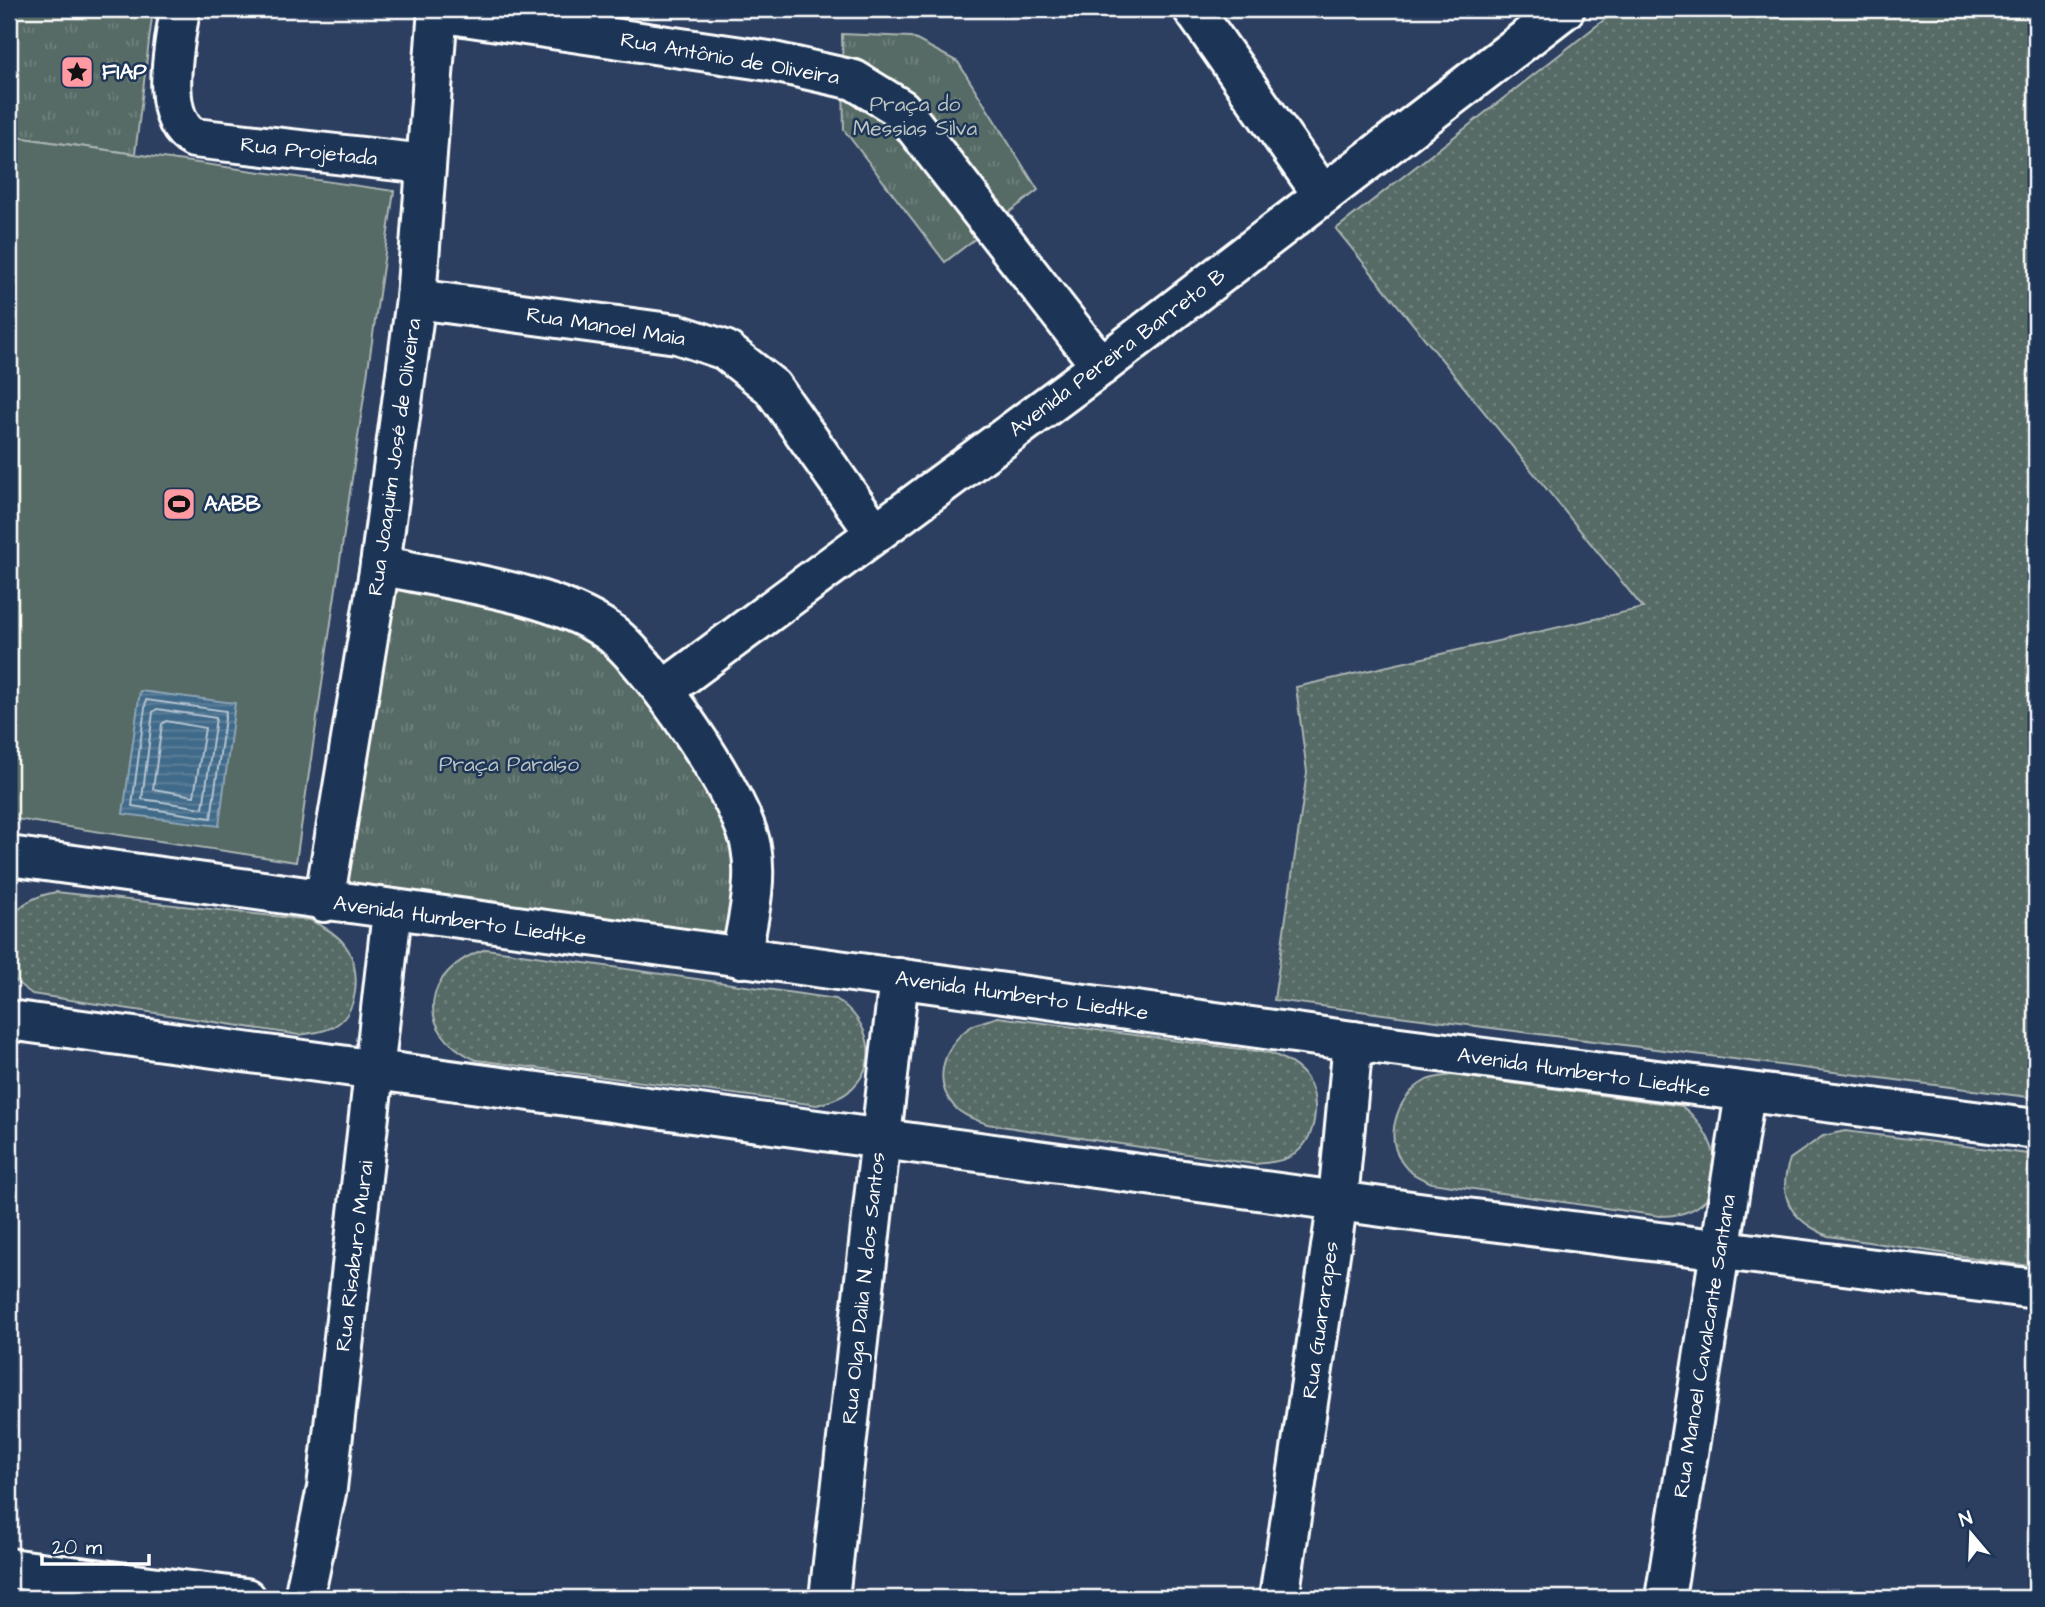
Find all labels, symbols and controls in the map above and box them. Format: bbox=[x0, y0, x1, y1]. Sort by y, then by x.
street label: Rua Antônio de Oliveira bbox=[618, 25, 842, 92]
place icon: FIAP bbox=[58, 53, 96, 91]
place label: FIAP bbox=[102, 58, 147, 87]
park label: Praça do Messias Silva bbox=[853, 90, 977, 143]
street label: Rua Projetada bbox=[239, 130, 379, 173]
street label: Avenida Pereira Barreto B bbox=[1003, 261, 1232, 444]
street label: Rua Manoel Maia bbox=[525, 300, 688, 353]
street label: Rua Joaquim José de Oliveira bbox=[361, 316, 428, 598]
sports icon: AABB bbox=[160, 485, 198, 523]
place label: AABB bbox=[204, 490, 261, 519]
park label: Praça Paraiso bbox=[439, 750, 579, 779]
street label: Avenida Humberto Liedtke bbox=[332, 888, 588, 953]
street label: Avenida Humberto Liedtke bbox=[894, 963, 1150, 1028]
street label: Avenida Humberto Liedtke bbox=[1456, 1040, 1712, 1105]
street label: Rua Olga Dalia N. dos Santos bbox=[835, 1151, 894, 1426]
street label: Rua Risaburo Murai bbox=[328, 1159, 381, 1353]
street label: Rua Manoel Cavalcante Santana bbox=[1666, 1192, 1743, 1500]
street label: Rua Guararapes bbox=[1295, 1239, 1347, 1401]
north arrow bbox=[1937, 1498, 2007, 1568]
text: N bbox=[1956, 1505, 1976, 1534]
scale bar bbox=[42, 1523, 149, 1567]
text: 20 m bbox=[52, 1533, 103, 1562]

